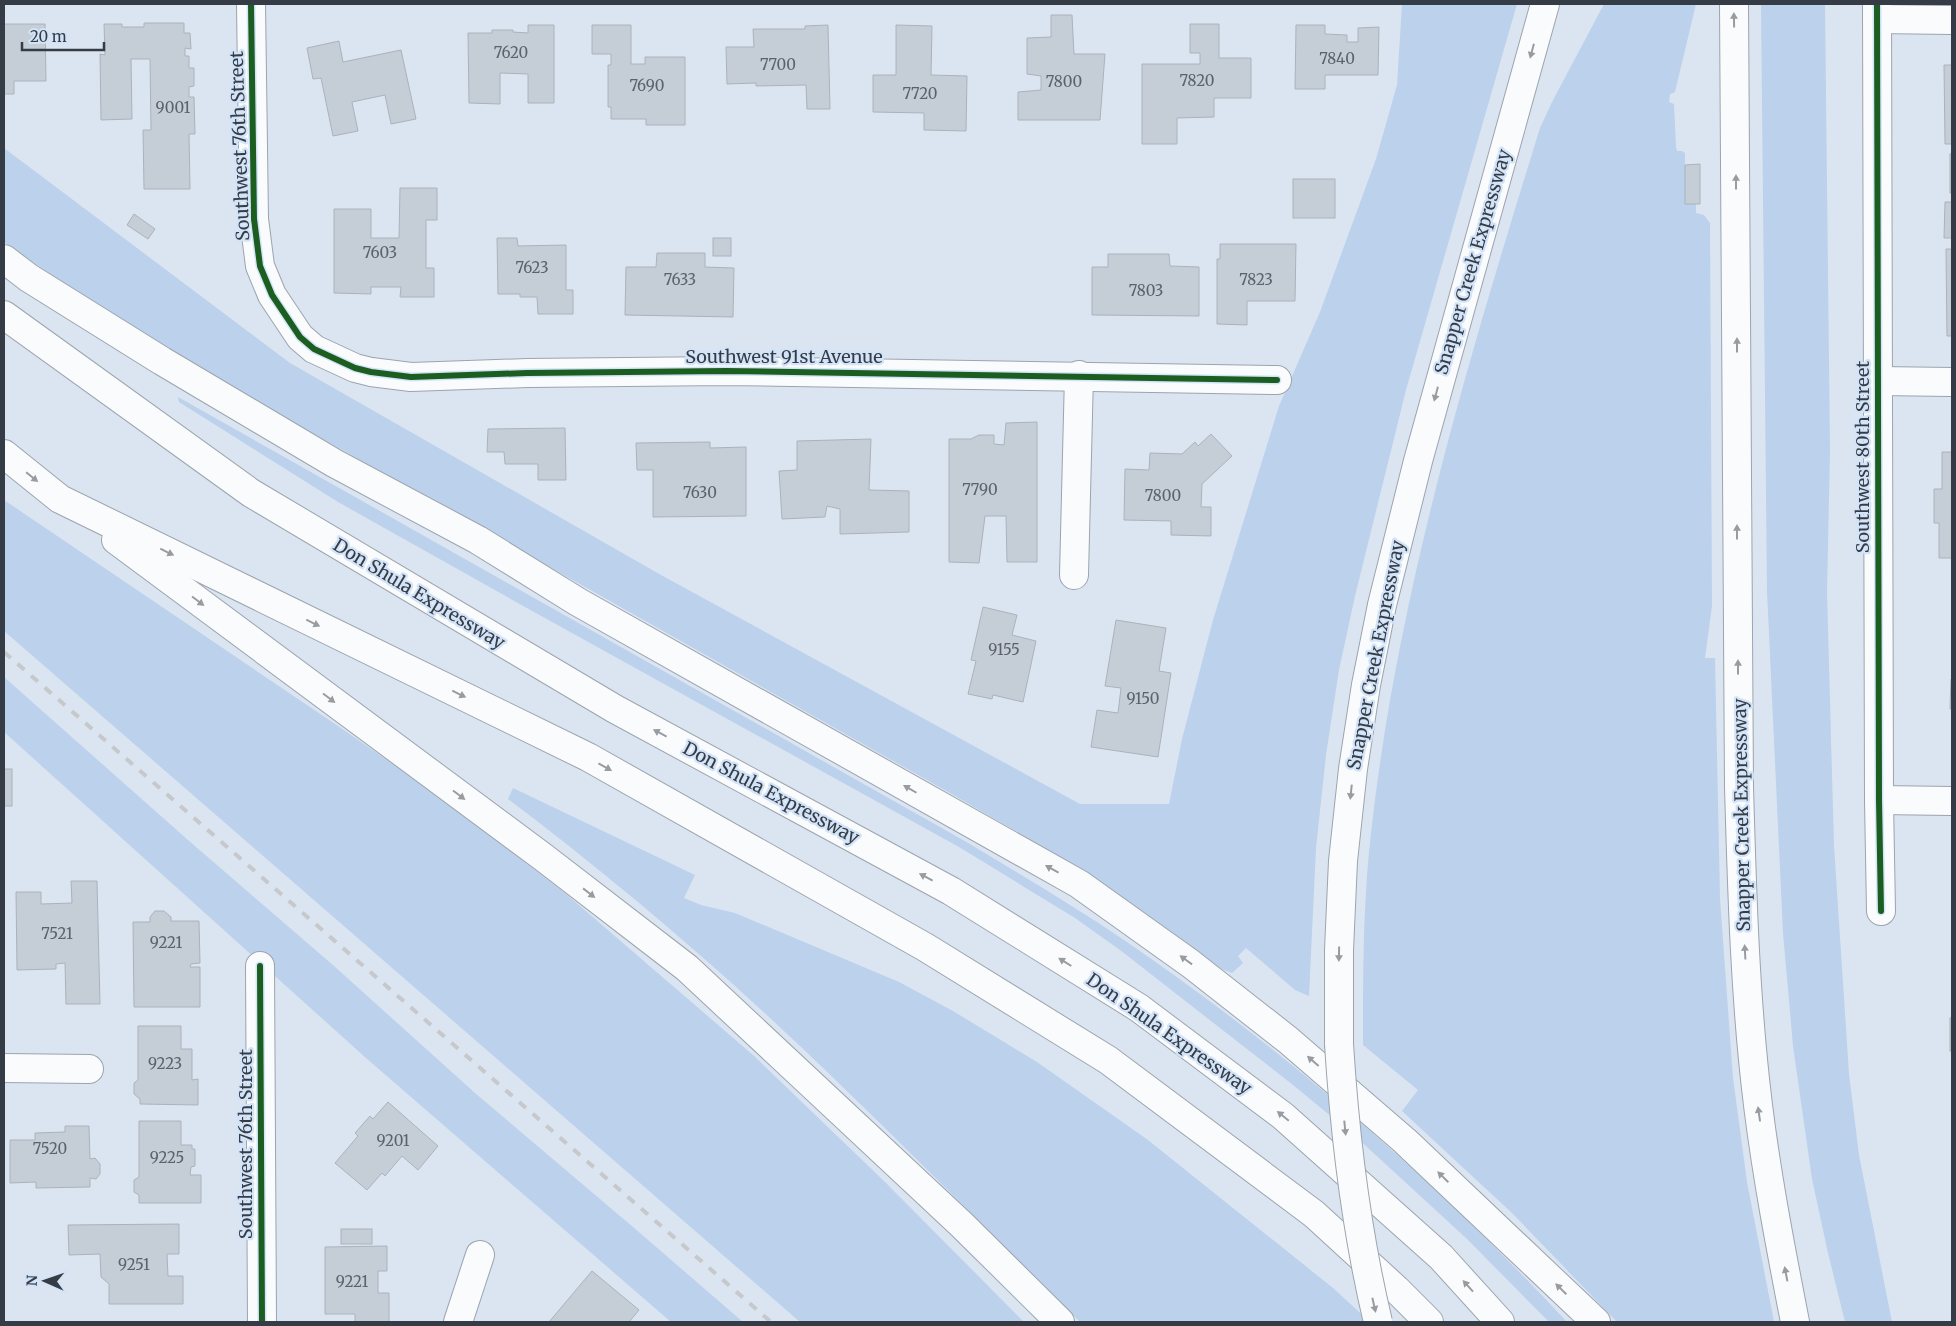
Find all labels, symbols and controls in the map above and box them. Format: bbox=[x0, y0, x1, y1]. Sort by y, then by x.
one-way arrow bbox=[1730, 11, 1738, 27]
scale bar bbox=[22, 20, 105, 52]
text: 20 m bbox=[30, 27, 67, 46]
house number: 7620 bbox=[494, 43, 528, 62]
one-way arrow bbox=[1528, 43, 1536, 58]
house number: 7840 bbox=[1319, 49, 1355, 68]
street label: Southwest 76th Street bbox=[225, 51, 254, 242]
house number: 7700 bbox=[760, 55, 796, 74]
house number: 7820 bbox=[1179, 71, 1215, 90]
house number: 7800 bbox=[1046, 72, 1082, 91]
house number: 7690 bbox=[629, 76, 665, 95]
house number: 7720 bbox=[902, 84, 938, 103]
house number: 9001 bbox=[156, 98, 191, 117]
street label: Snapper Creek Expressway bbox=[1429, 146, 1516, 377]
one-way arrow bbox=[1732, 174, 1740, 190]
house number: 7603 bbox=[363, 243, 397, 262]
house number: 7623 bbox=[515, 258, 549, 277]
house number: 7633 bbox=[664, 270, 696, 289]
house number: 7823 bbox=[1239, 270, 1273, 289]
house number: 7803 bbox=[1129, 281, 1163, 300]
one-way arrow bbox=[1733, 336, 1741, 352]
street label: Southwest 91st Avenue bbox=[685, 345, 883, 368]
street label: Southwest 80th Street bbox=[1851, 361, 1874, 553]
one-way arrow bbox=[1432, 387, 1440, 402]
one-way arrow bbox=[25, 471, 38, 482]
house number: 7790 bbox=[962, 480, 998, 499]
house number: 7630 bbox=[683, 483, 717, 502]
house number: 7800 bbox=[1145, 486, 1181, 505]
one-way arrow bbox=[1733, 523, 1741, 539]
street label: Don Shula Expressway bbox=[329, 533, 510, 654]
street label: Snapper Creek Expressway bbox=[1342, 538, 1409, 772]
one-way arrow bbox=[160, 548, 174, 556]
one-way arrow bbox=[191, 596, 204, 607]
one-way arrow bbox=[306, 619, 320, 627]
house number: 9155 bbox=[988, 640, 1020, 659]
one-way arrow bbox=[1734, 659, 1742, 675]
house number: 9150 bbox=[1127, 689, 1160, 708]
one-way arrow bbox=[452, 690, 466, 698]
one-way arrow bbox=[322, 693, 336, 703]
street label: Snapper Creek Expressway bbox=[1728, 698, 1755, 932]
one-way arrow bbox=[653, 729, 667, 737]
street label: Don Shula Expressway bbox=[679, 736, 864, 849]
one-way arrow bbox=[598, 762, 611, 771]
one-way arrow bbox=[904, 784, 917, 793]
one-way arrow bbox=[1347, 785, 1355, 801]
one-way arrow bbox=[452, 790, 466, 800]
one-way arrow bbox=[1045, 864, 1058, 873]
one-way arrow bbox=[918, 873, 933, 881]
one-way arrow bbox=[582, 887, 595, 898]
house number: 7521 bbox=[41, 924, 73, 943]
house number: 9221 bbox=[150, 933, 182, 952]
one-way arrow bbox=[1741, 944, 1749, 960]
one-way arrow bbox=[1335, 947, 1343, 963]
one-way arrow bbox=[1179, 955, 1193, 965]
one-way arrow bbox=[1058, 957, 1071, 966]
street label: Don Shula Expressway bbox=[1082, 968, 1257, 1100]
street label: Southwest 76th Street bbox=[234, 1049, 257, 1239]
house number: 9223 bbox=[148, 1054, 182, 1073]
one-way arrow bbox=[1306, 1056, 1319, 1067]
one-way arrow bbox=[1755, 1106, 1763, 1122]
one-way arrow bbox=[1277, 1110, 1290, 1121]
one-way arrow bbox=[1341, 1120, 1349, 1136]
house number: 9201 bbox=[376, 1131, 410, 1150]
house number: 7520 bbox=[33, 1139, 67, 1158]
house number: 9225 bbox=[150, 1148, 184, 1167]
one-way arrow bbox=[1437, 1171, 1449, 1183]
house number: 9251 bbox=[118, 1255, 150, 1274]
north arrow bbox=[20, 1256, 70, 1306]
one-way arrow bbox=[1782, 1267, 1790, 1282]
house number: 9221 bbox=[336, 1272, 368, 1291]
text: N bbox=[23, 1275, 41, 1286]
one-way arrow bbox=[1462, 1280, 1473, 1293]
one-way arrow bbox=[1555, 1283, 1567, 1295]
one-way arrow bbox=[1370, 1298, 1378, 1313]

